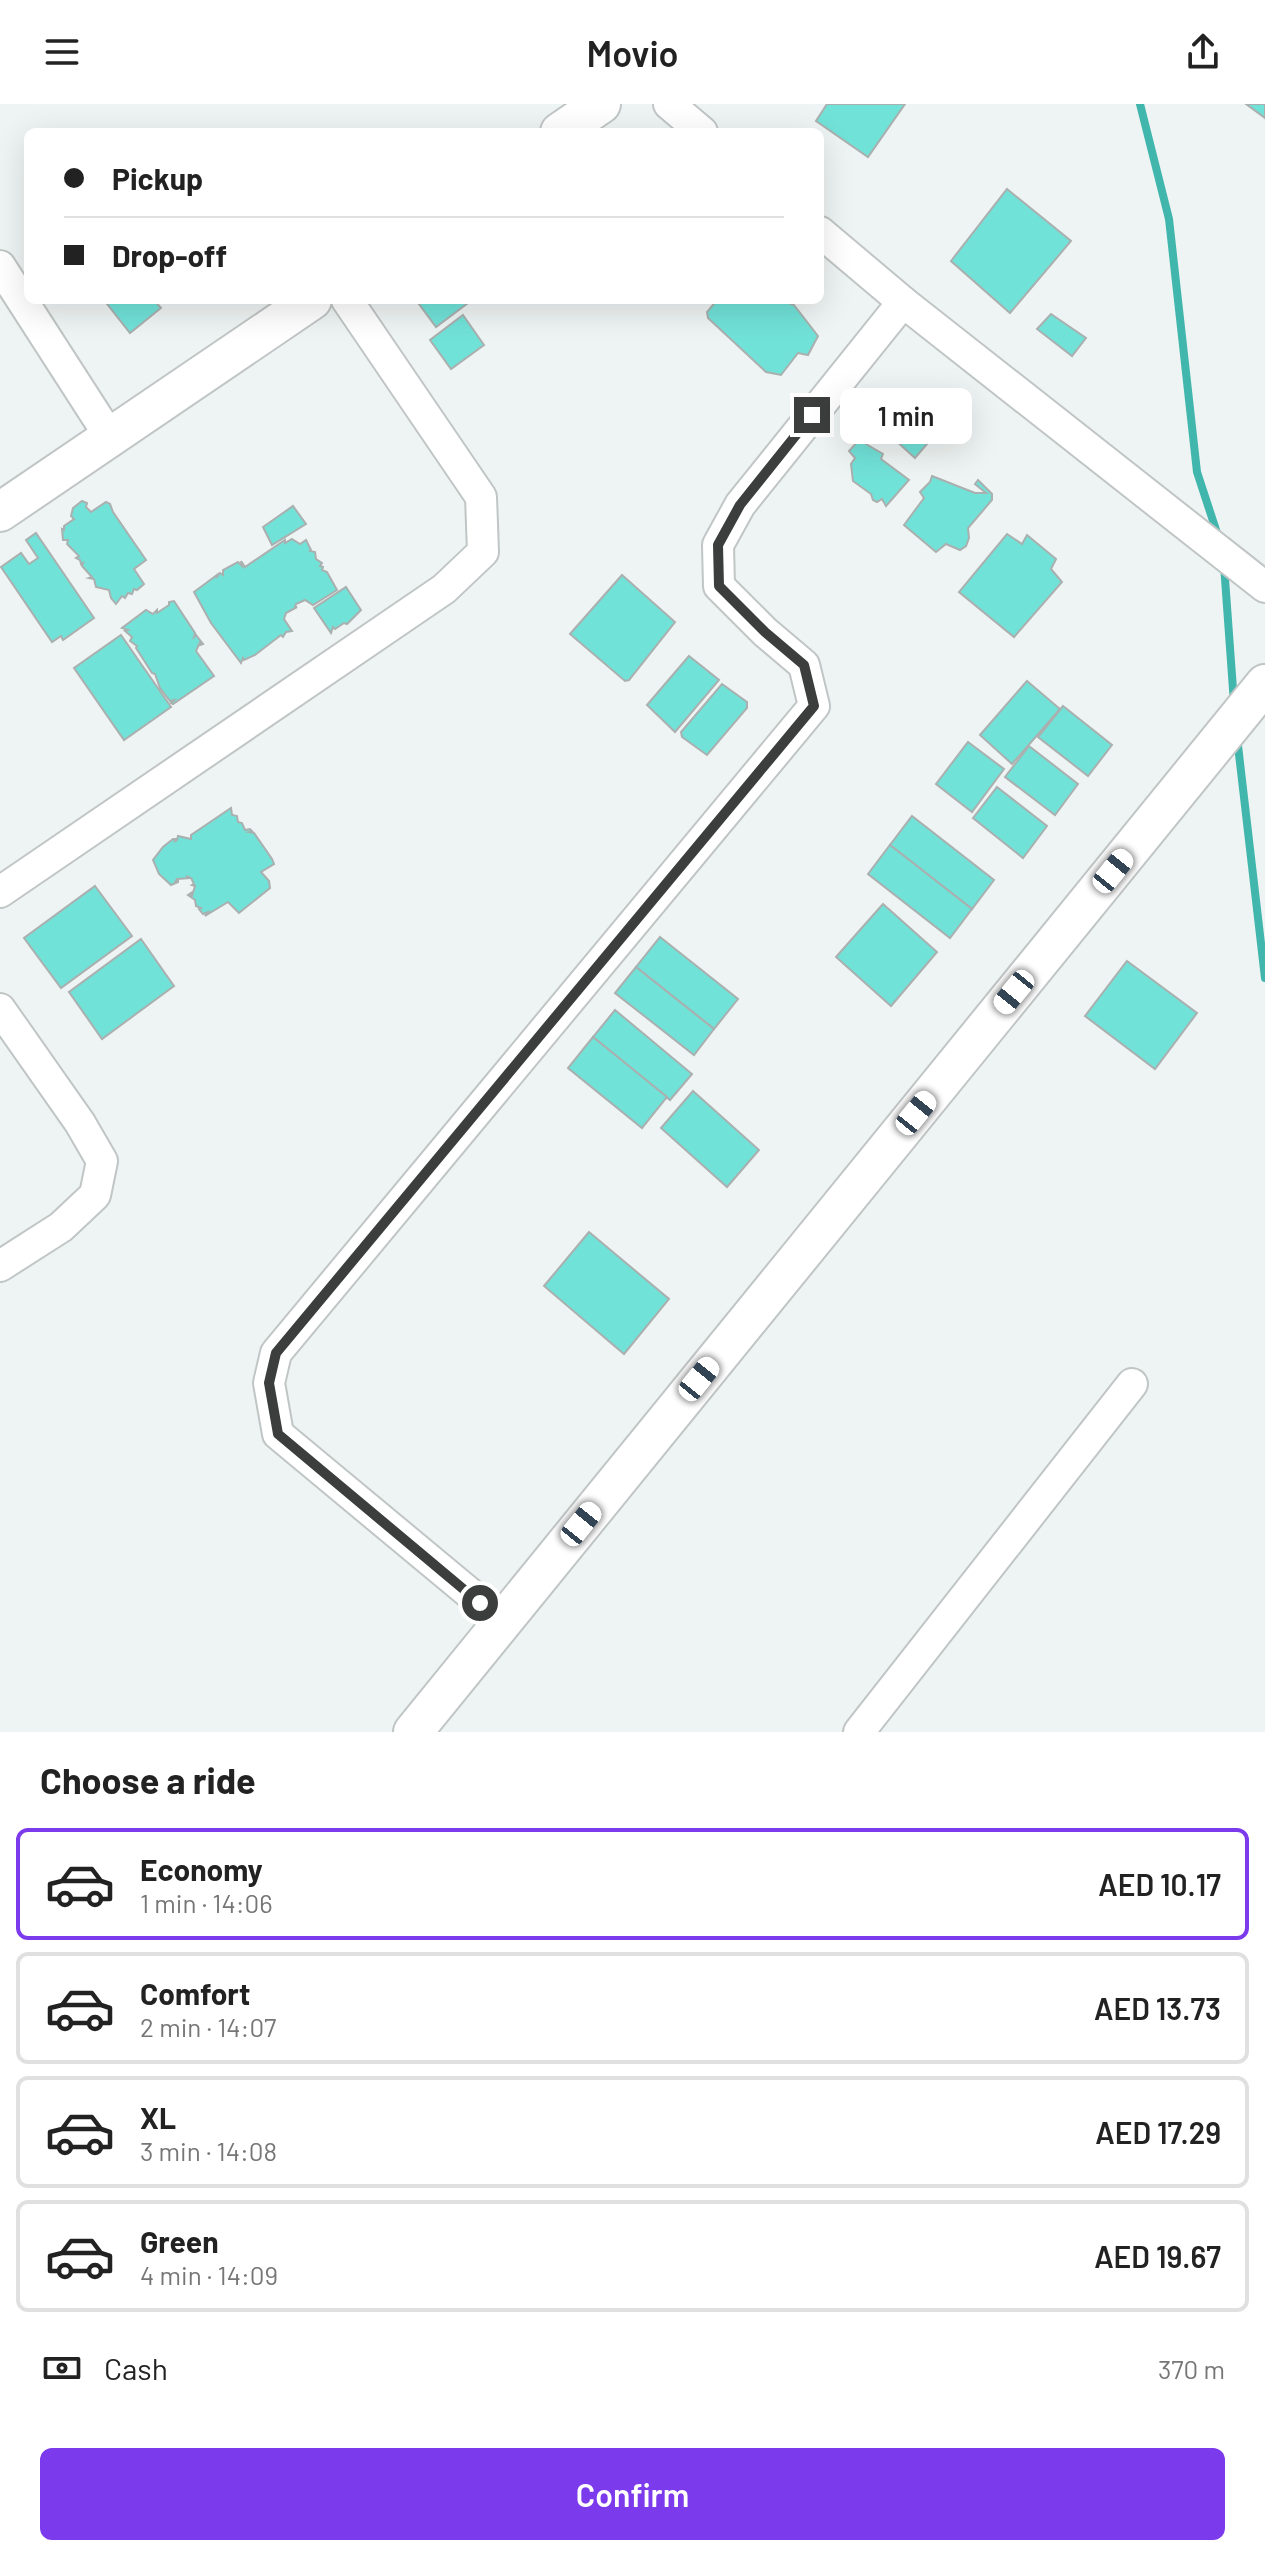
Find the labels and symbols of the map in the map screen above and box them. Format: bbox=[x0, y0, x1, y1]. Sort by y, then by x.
callout: 1 min bbox=[840, 387, 972, 443]
route end bbox=[794, 397, 830, 433]
car bbox=[1089, 845, 1137, 897]
car bbox=[990, 966, 1038, 1018]
car bbox=[892, 1087, 940, 1139]
car bbox=[675, 1353, 723, 1405]
car bbox=[557, 1498, 605, 1550]
route start bbox=[462, 1585, 498, 1621]

